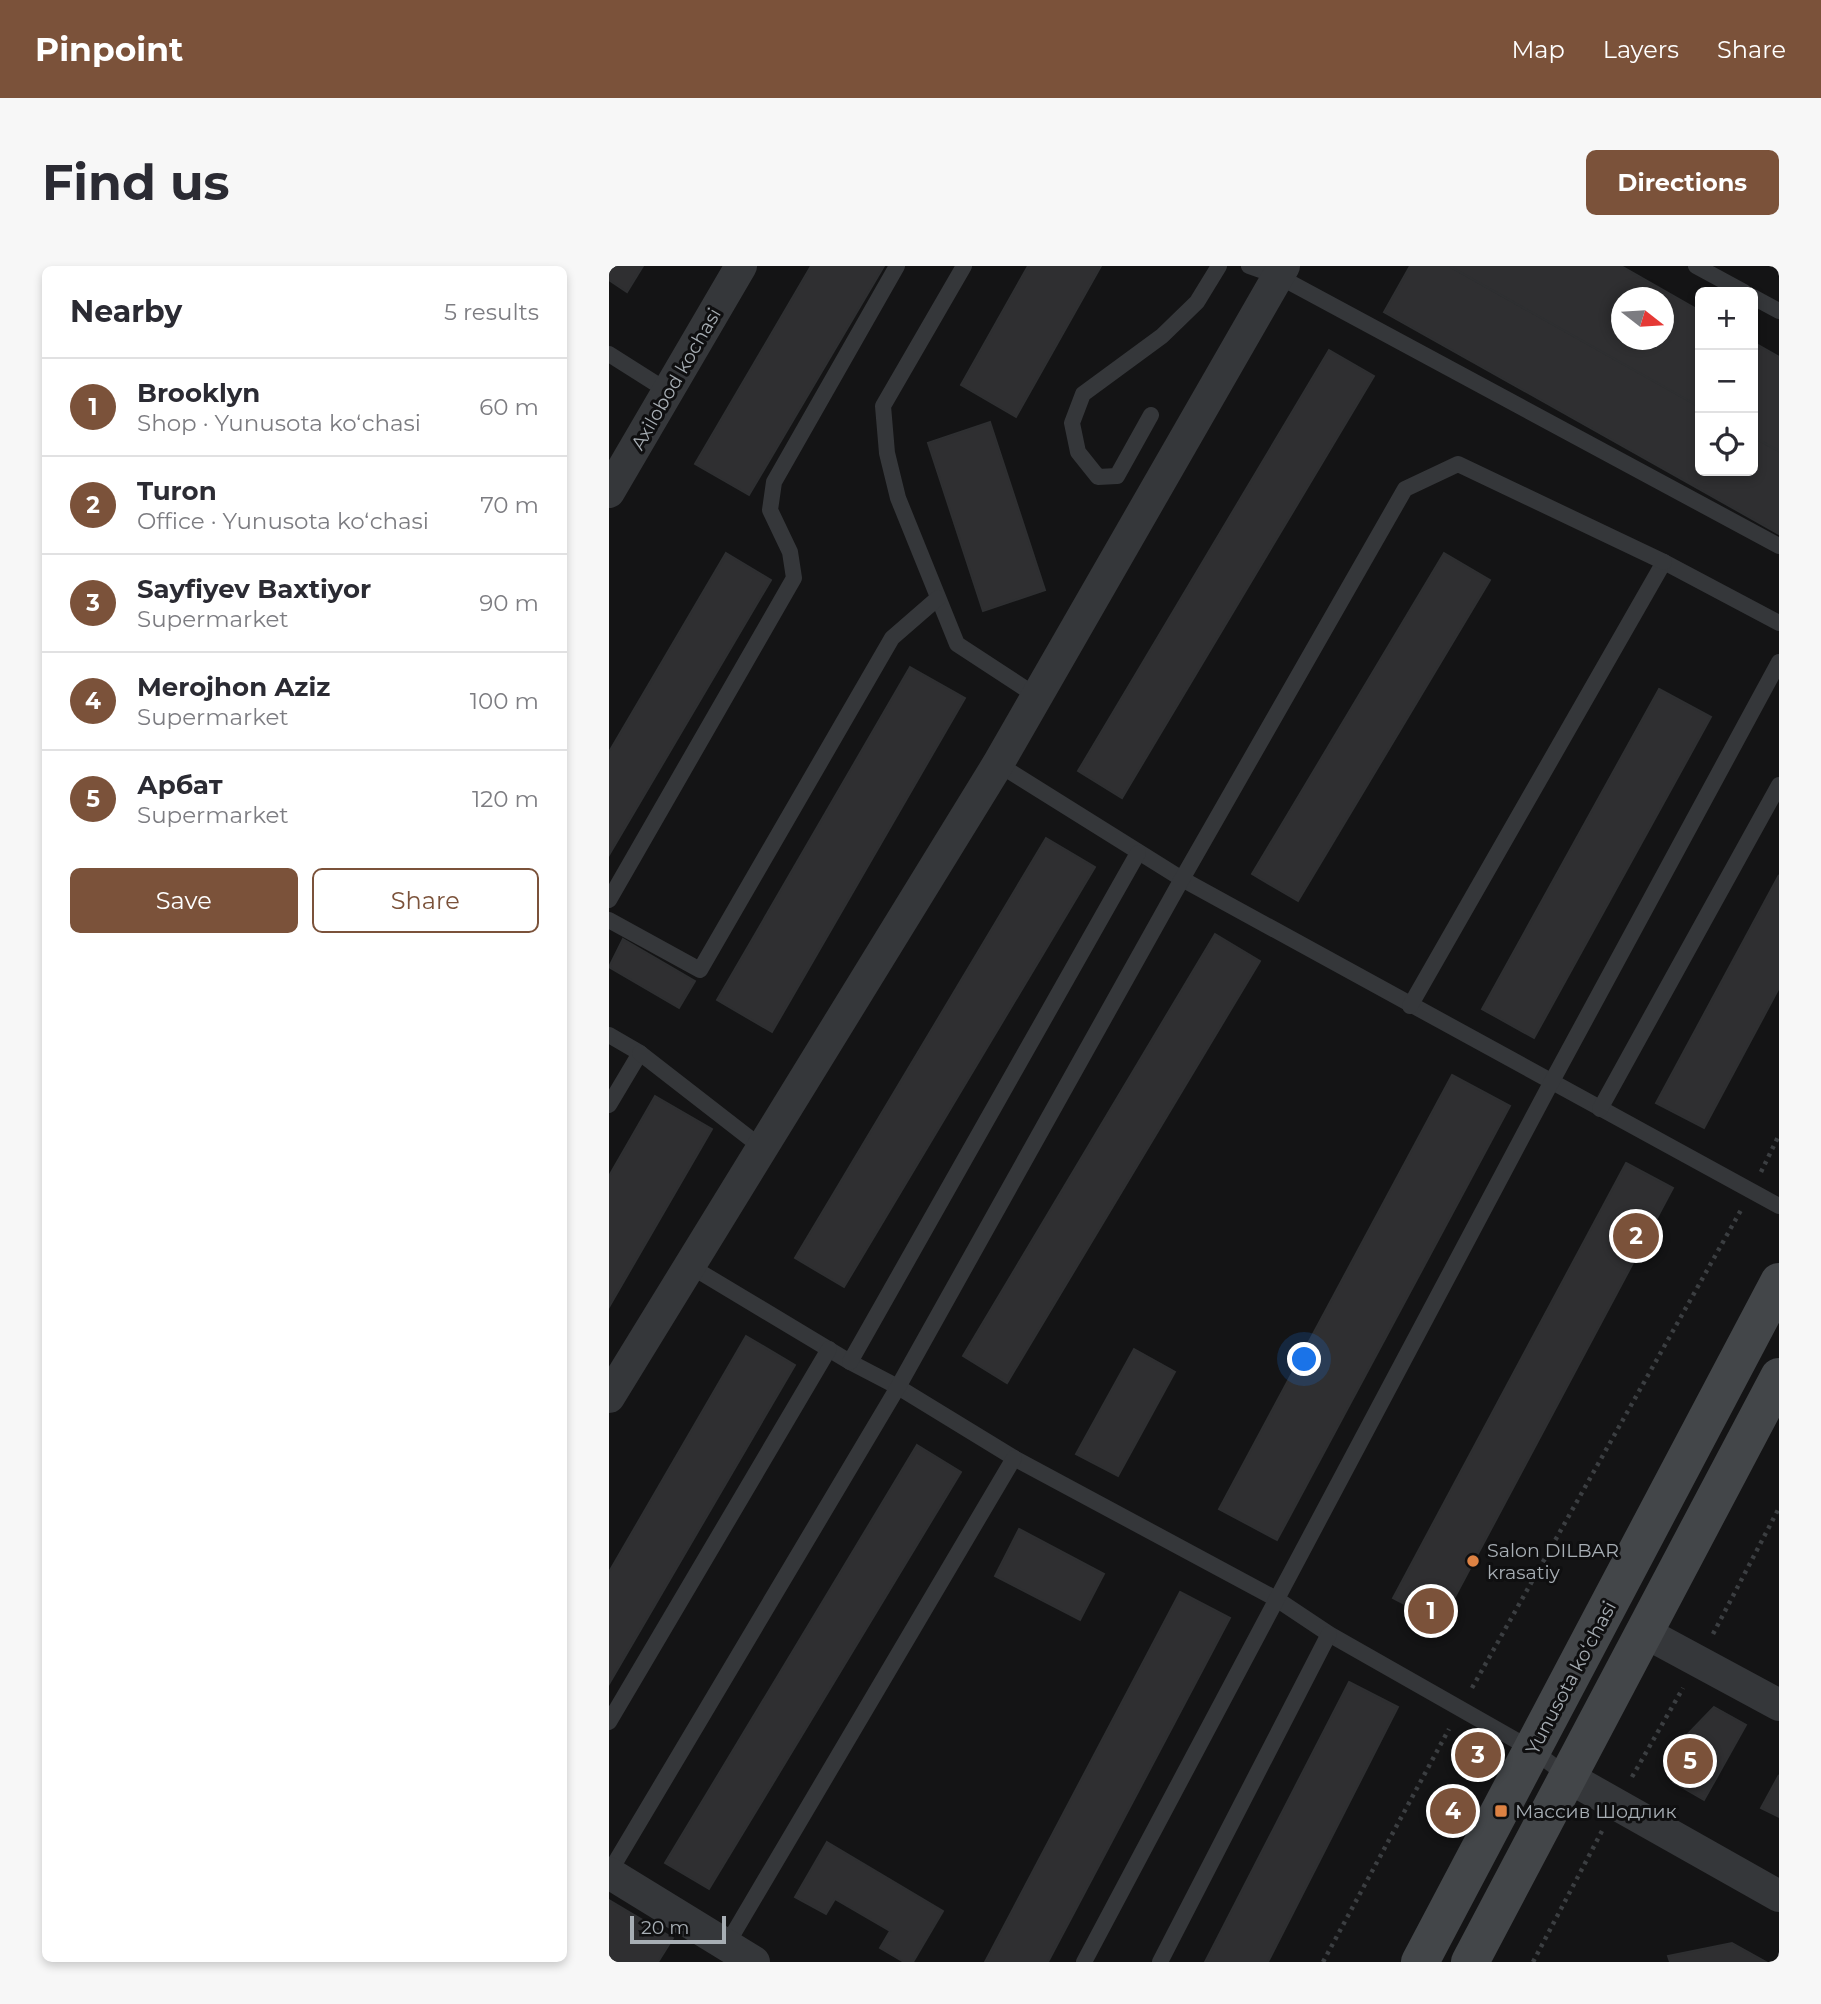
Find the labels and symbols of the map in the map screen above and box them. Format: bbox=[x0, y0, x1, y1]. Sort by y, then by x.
north arrow bbox=[1611, 287, 1674, 350]
street label: Axilobod kochasi bbox=[626, 304, 726, 454]
pin: 2 bbox=[1613, 1210, 1659, 1262]
your location bbox=[1287, 1342, 1321, 1376]
place label: Salon DILBAR krasatiy bbox=[1487, 1539, 1619, 1584]
marker: Salon DILBAR krasatiy bbox=[1465, 1553, 1481, 1569]
pin: 1 bbox=[1408, 1585, 1454, 1637]
street label: Yunusota koʻchasi bbox=[1521, 1597, 1621, 1759]
pin: 3 bbox=[1455, 1729, 1501, 1781]
pin: 5 bbox=[1667, 1735, 1713, 1787]
pin: 4 bbox=[1430, 1785, 1476, 1837]
place label: Массив Шодлик bbox=[1515, 1800, 1677, 1823]
marker: Массив Шодлик bbox=[1493, 1803, 1509, 1819]
scale bar bbox=[630, 1913, 726, 1945]

